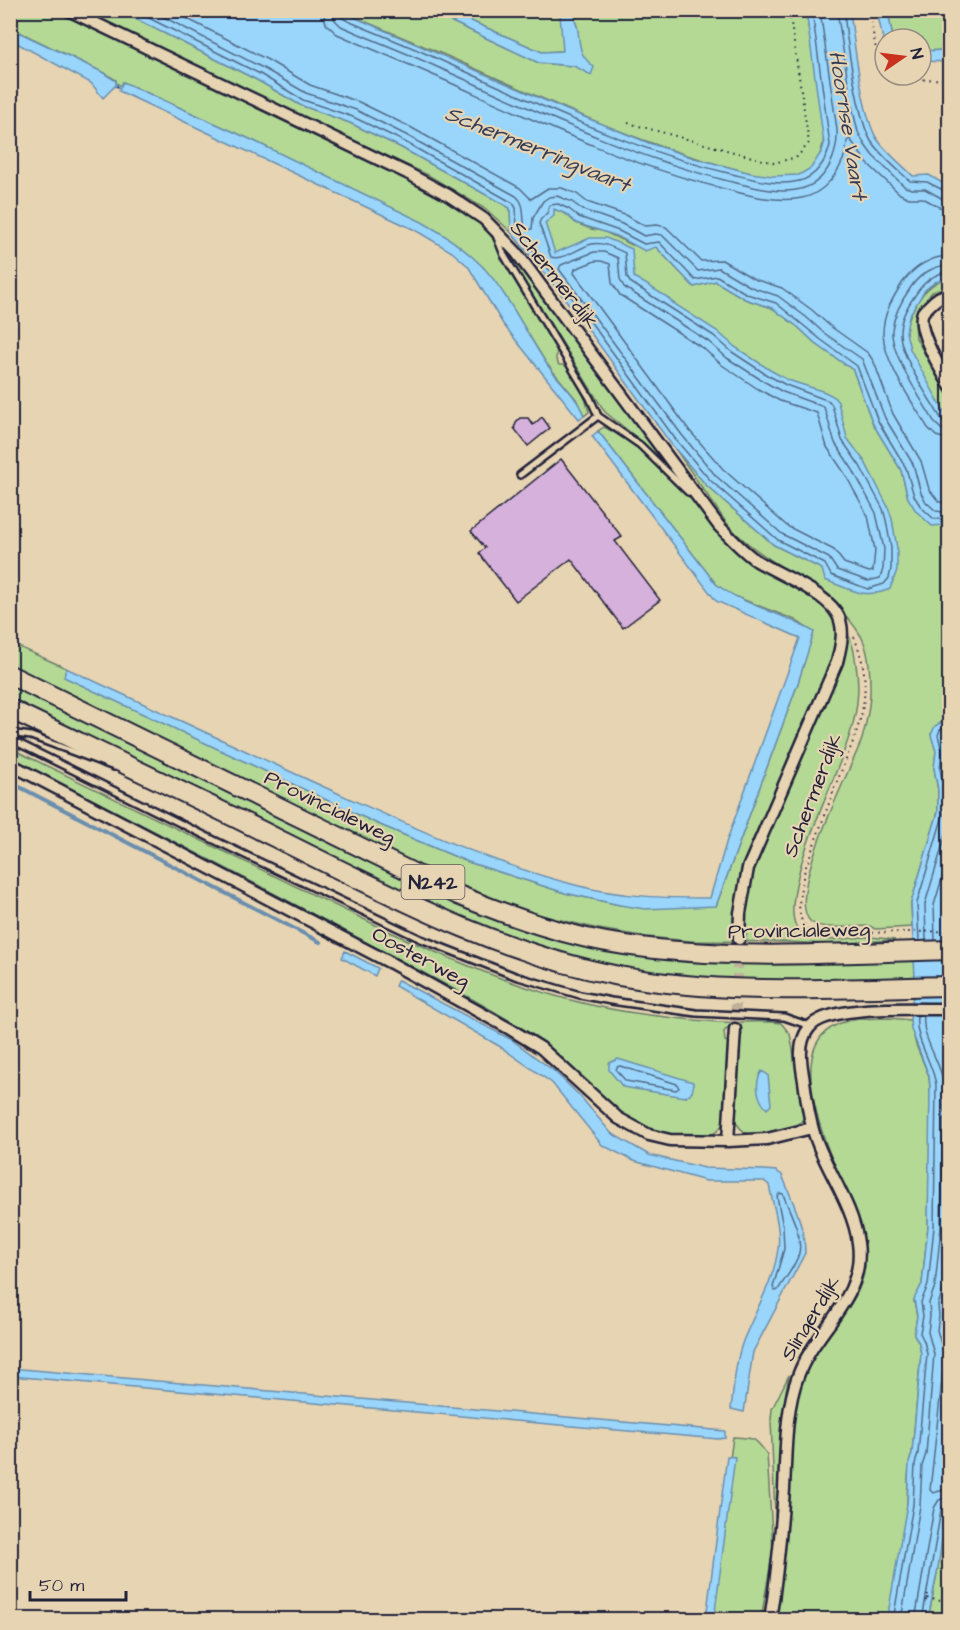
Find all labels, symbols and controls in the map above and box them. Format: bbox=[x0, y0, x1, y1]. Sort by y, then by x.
north arrow bbox=[873, 27, 933, 87]
text: N bbox=[905, 46, 928, 61]
water label: Hoornse Vaart bbox=[820, 49, 875, 204]
water label: Schermerringvaart bbox=[440, 98, 636, 202]
street label: Schermerdijk bbox=[503, 215, 606, 336]
street label: Schermerdijk bbox=[776, 729, 849, 861]
street label: Provincialeweg bbox=[259, 763, 400, 854]
road number: N242 bbox=[402, 865, 464, 899]
street label: Provincialeweg bbox=[728, 915, 871, 948]
street label: Oosterweg bbox=[366, 920, 475, 997]
street label: Slingerdijk bbox=[774, 1270, 849, 1367]
scale bar bbox=[30, 1564, 126, 1602]
text: 50 m bbox=[39, 1573, 84, 1598]

